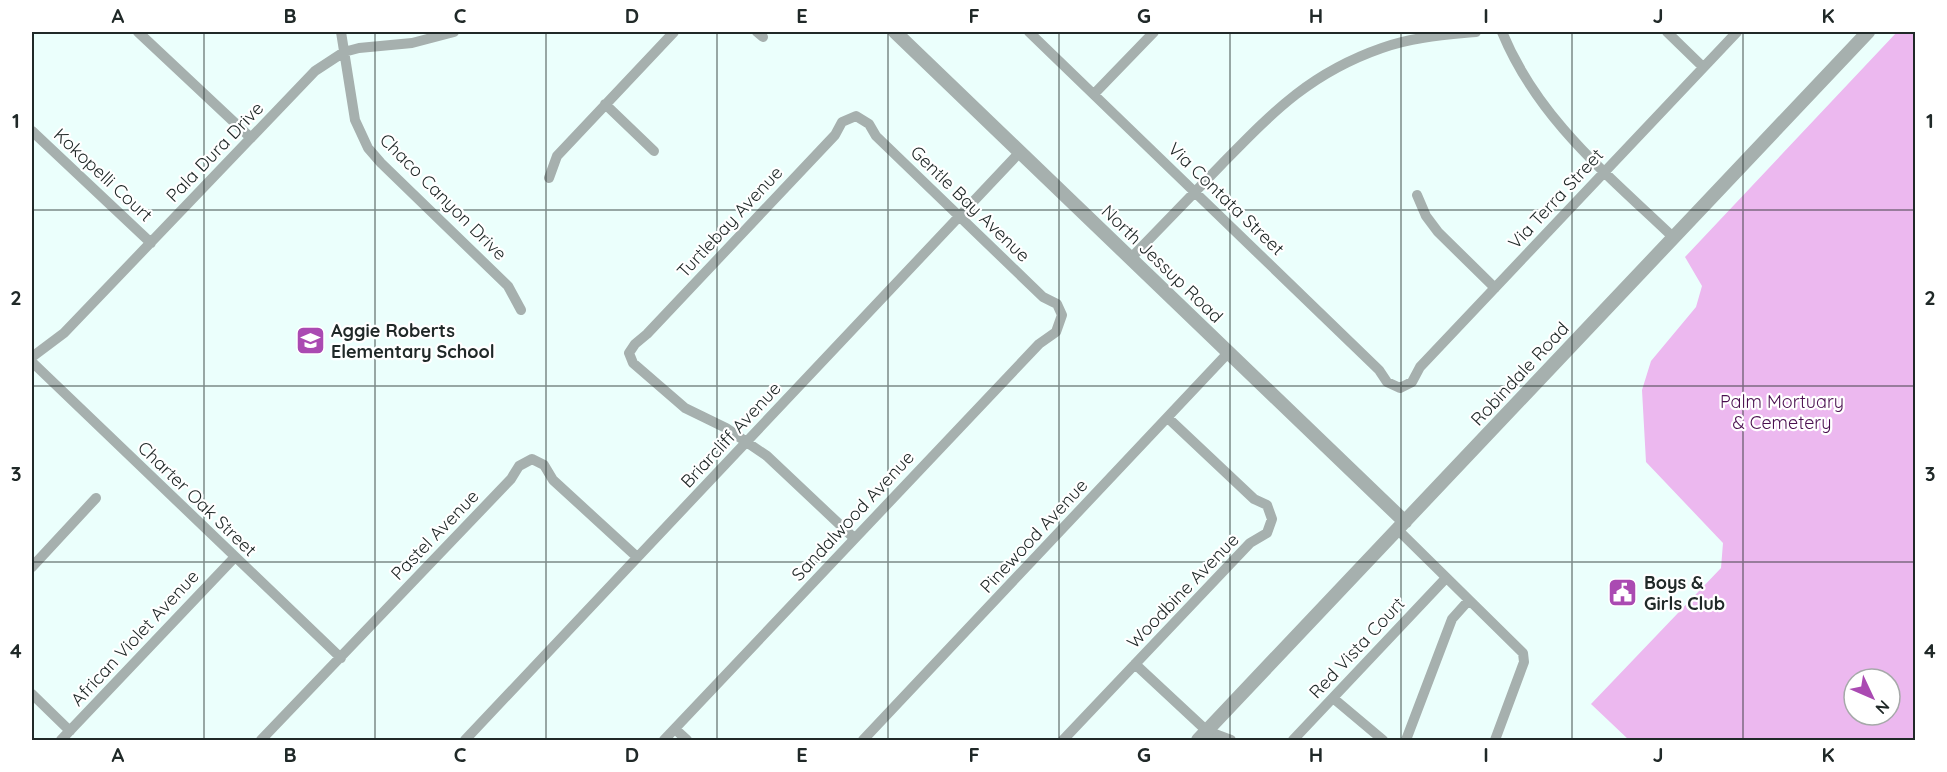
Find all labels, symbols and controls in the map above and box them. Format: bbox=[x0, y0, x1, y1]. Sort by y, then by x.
text: A bbox=[112, 3, 125, 28]
text: B bbox=[283, 3, 297, 28]
text: C bbox=[454, 3, 467, 28]
text: D bbox=[625, 3, 639, 28]
text: E bbox=[796, 3, 808, 28]
text: F bbox=[968, 3, 980, 28]
text: G bbox=[1137, 3, 1151, 28]
text: H bbox=[1309, 3, 1323, 28]
text: I bbox=[1483, 3, 1489, 28]
text: J bbox=[1652, 3, 1664, 28]
text: K bbox=[1821, 3, 1835, 28]
street label: Pala Dura Drive bbox=[161, 97, 268, 207]
text: 1 bbox=[12, 108, 20, 133]
text: 1 bbox=[1926, 108, 1934, 133]
street label: Kokopelli Court bbox=[49, 123, 158, 226]
street label: Chaco Canyon Drive bbox=[375, 128, 512, 265]
street label: Via Contata Street bbox=[1163, 137, 1289, 260]
street label: Gentle Bay Avenue bbox=[906, 141, 1035, 267]
street label: Via Terra Street bbox=[1503, 144, 1608, 254]
street label: Turtlebay Avenue bbox=[672, 161, 787, 282]
street label: North Jessup Road bbox=[1097, 200, 1228, 328]
text: 2 bbox=[10, 285, 22, 310]
text: 2 bbox=[1924, 285, 1936, 310]
street label: Robindale Road bbox=[1466, 317, 1574, 430]
place label: Aggie Roberts Elementary School bbox=[331, 319, 495, 363]
school or university icon: Aggie Roberts Elementary School bbox=[294, 325, 326, 357]
street label: Briarcliff Avenue bbox=[676, 377, 786, 492]
park label: Palm Mortuary & Cemetery bbox=[1720, 390, 1844, 434]
street label: Charter Oak Street bbox=[133, 436, 262, 561]
street label: Sandalwood Avenue bbox=[786, 446, 919, 586]
text: 3 bbox=[11, 461, 21, 486]
text: 3 bbox=[1925, 461, 1935, 486]
street label: Pinewood Avenue bbox=[975, 474, 1092, 598]
street label: Pastel Avenue bbox=[386, 485, 483, 585]
street label: Woodbine Avenue bbox=[1122, 528, 1244, 653]
street label: African Violet Avenue bbox=[66, 565, 204, 711]
place label: Boys & Girls Club bbox=[1644, 571, 1725, 615]
public building icon: Boys & Girls Club bbox=[1607, 577, 1639, 609]
street label: Red Vista Court bbox=[1304, 592, 1409, 703]
text: 4 bbox=[10, 638, 22, 663]
text: 4 bbox=[1924, 638, 1936, 663]
north arrow bbox=[1842, 667, 1902, 727]
text: N bbox=[1872, 696, 1894, 719]
text: A bbox=[112, 742, 125, 767]
text: B bbox=[283, 742, 297, 767]
text: C bbox=[454, 742, 467, 767]
text: D bbox=[625, 742, 639, 767]
text: E bbox=[796, 742, 808, 767]
text: F bbox=[968, 742, 980, 767]
text: G bbox=[1137, 742, 1151, 767]
text: H bbox=[1309, 742, 1323, 767]
text: I bbox=[1483, 742, 1489, 767]
text: J bbox=[1652, 742, 1664, 767]
text: K bbox=[1821, 742, 1835, 767]

